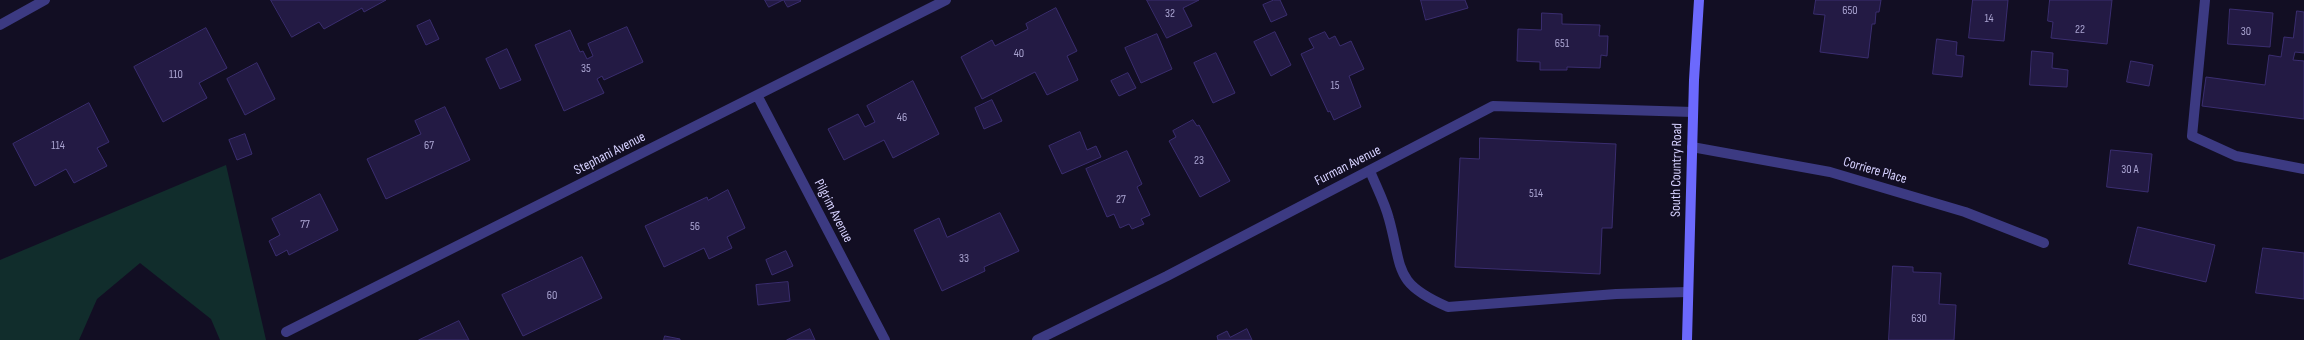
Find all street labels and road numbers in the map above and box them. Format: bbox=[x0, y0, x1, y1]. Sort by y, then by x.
street label: South Country Road bbox=[1668, 123, 1686, 217]
street label: Stephani Avenue bbox=[571, 129, 649, 179]
street label: Furman Avenue bbox=[1312, 142, 1384, 190]
street label: Corriere Place bbox=[1841, 154, 1909, 188]
street label: Pilgrim Avenue bbox=[810, 177, 856, 245]

